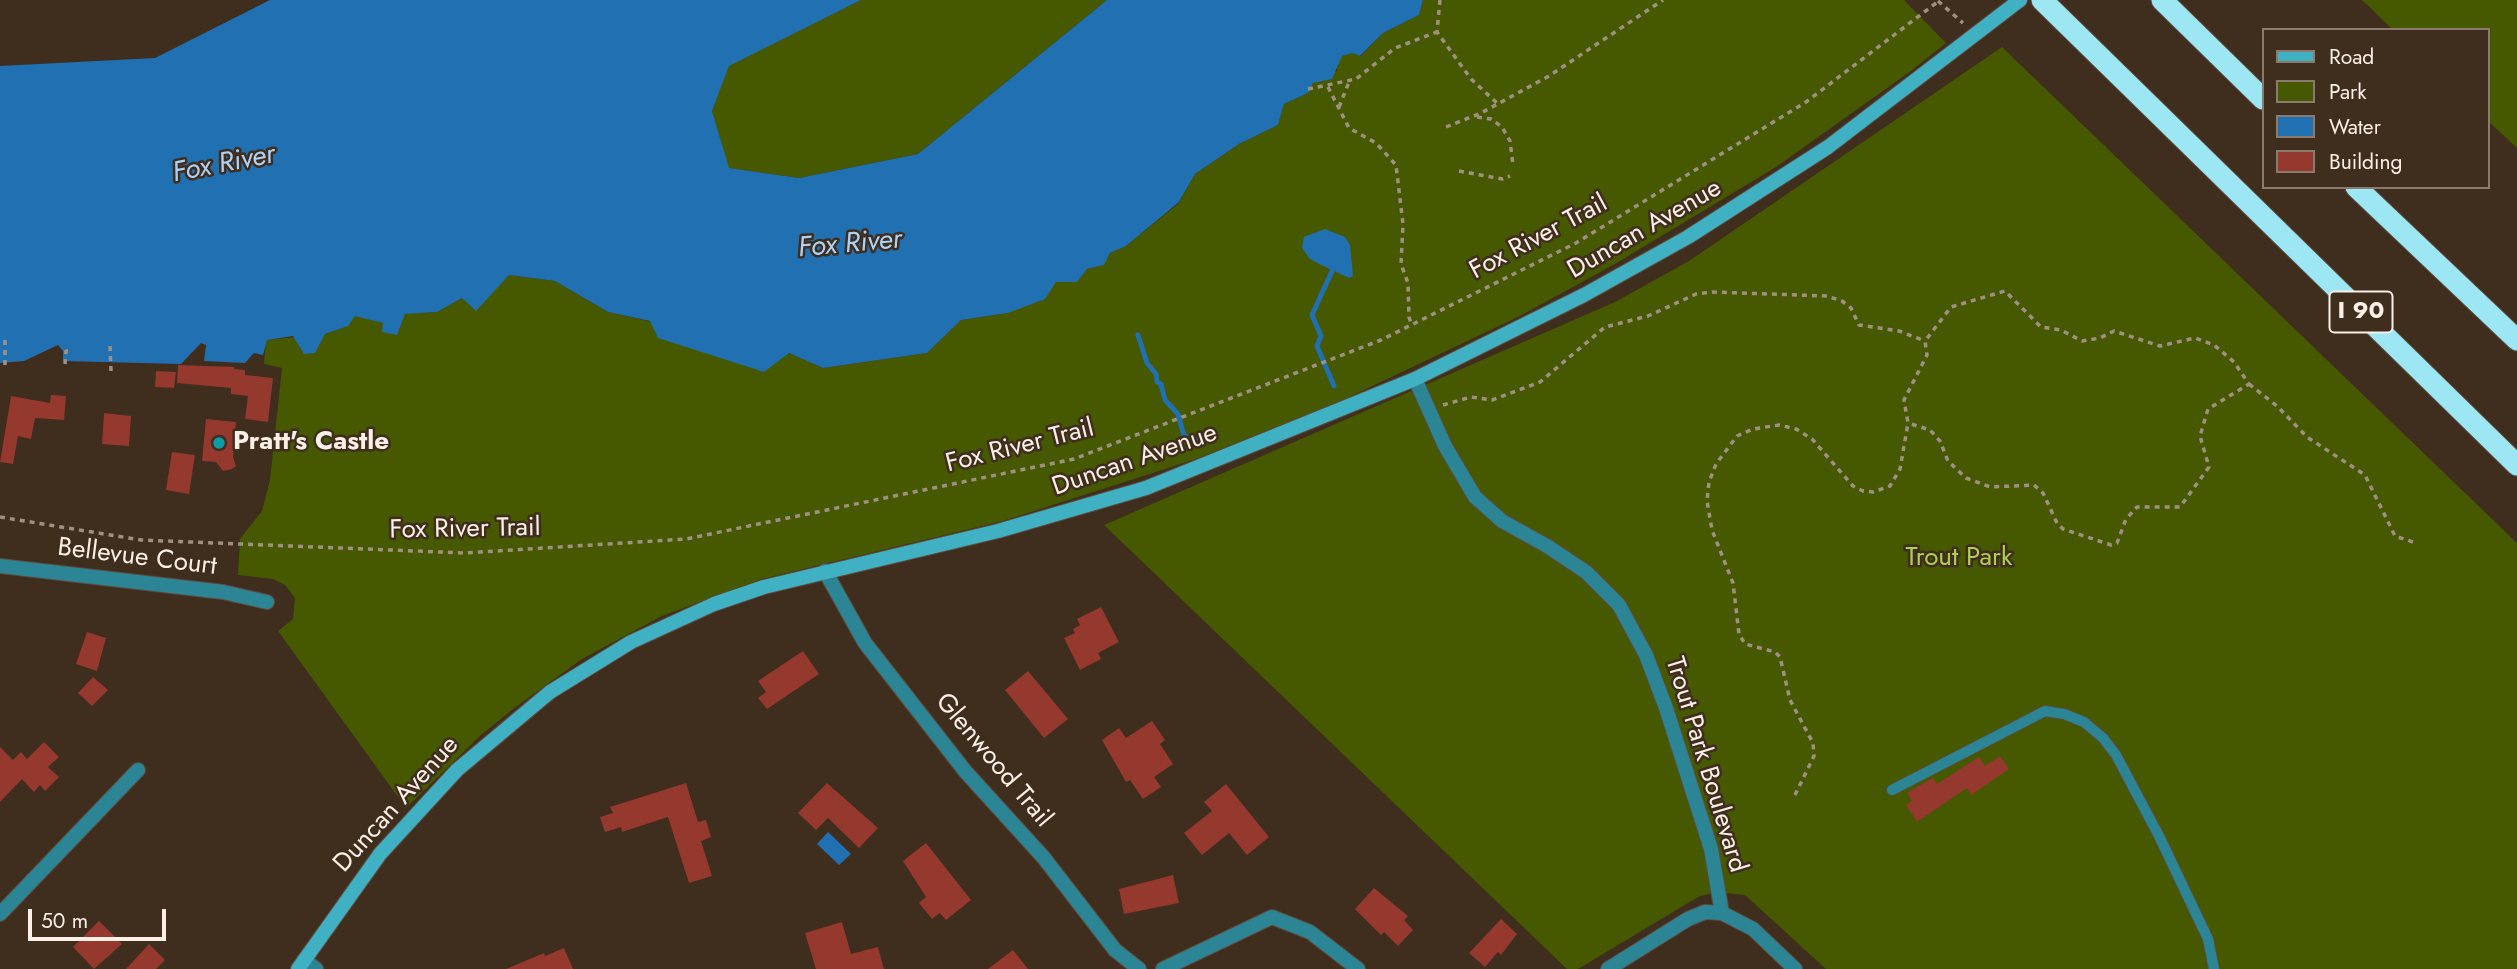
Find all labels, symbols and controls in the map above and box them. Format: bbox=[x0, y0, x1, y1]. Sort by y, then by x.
legend bbox=[2262, 28, 2489, 189]
text: Road bbox=[2329, 42, 2374, 72]
text: Park bbox=[2329, 77, 2366, 107]
text: Water bbox=[2329, 112, 2381, 142]
water label: Fox River bbox=[170, 139, 278, 191]
text: Building bbox=[2329, 147, 2402, 177]
street label: Duncan Avenue bbox=[1563, 173, 1727, 287]
street label: Fox River Trail bbox=[1465, 189, 1613, 287]
water label: Fox River bbox=[797, 224, 903, 266]
road number: I 90 bbox=[2330, 292, 2392, 332]
street label: Fox River Trail bbox=[943, 414, 1097, 480]
street label: Duncan Avenue bbox=[1048, 418, 1222, 504]
place label: Pratt's Castle bbox=[233, 427, 389, 459]
marker: Pratt's Castle bbox=[211, 435, 227, 451]
street label: Fox River Trail bbox=[389, 513, 541, 547]
street label: Bellevue Court bbox=[56, 533, 218, 583]
park label: Trout Park bbox=[1906, 543, 2012, 575]
street label: Trout Park Boulevard bbox=[1657, 654, 1753, 876]
street label: Glenwood Trail bbox=[928, 688, 1058, 834]
street label: Duncan Avenue bbox=[328, 731, 466, 879]
scale bar bbox=[32, 895, 170, 939]
text: 50 m bbox=[41, 906, 88, 936]

